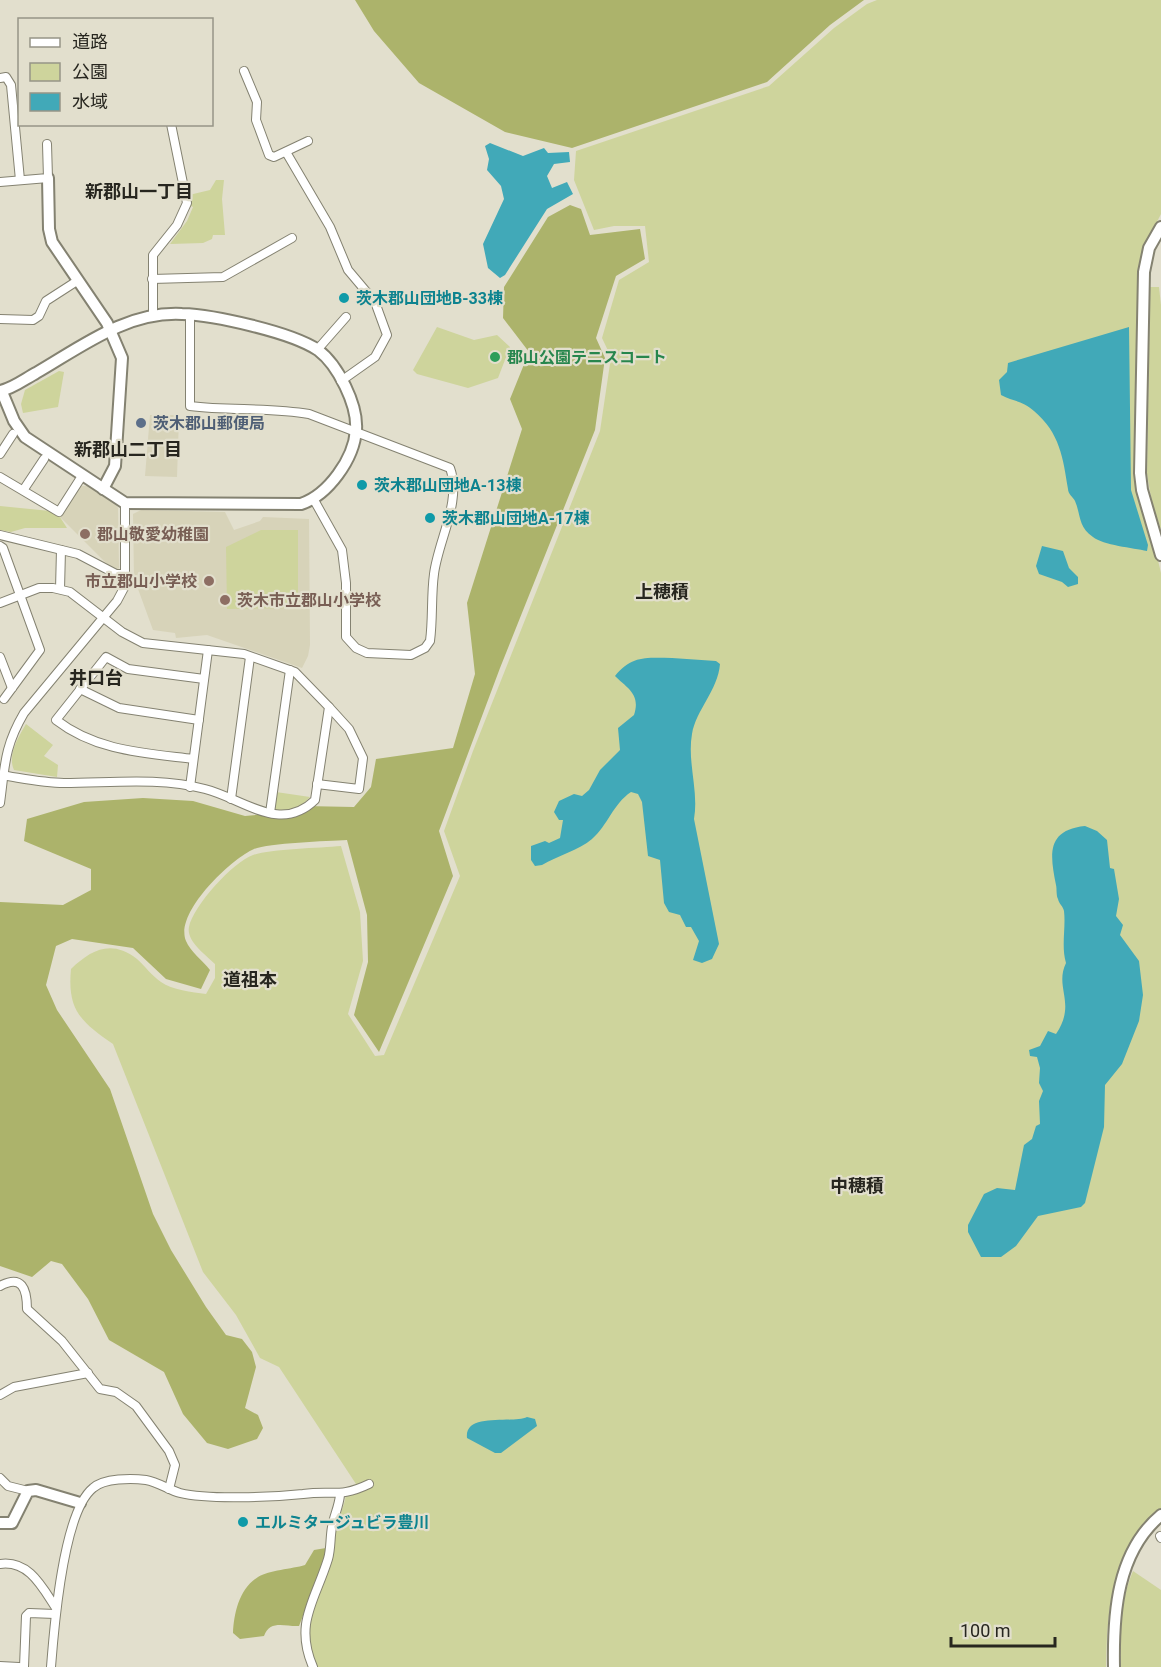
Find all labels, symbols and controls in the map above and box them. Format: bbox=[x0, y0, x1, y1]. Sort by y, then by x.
legend bbox=[18, 18, 213, 126]
text: 道路 bbox=[72, 31, 108, 52]
text: 公園 bbox=[72, 61, 108, 82]
text: 水域 bbox=[72, 91, 108, 112]
district label: 新郡山一丁目 bbox=[85, 181, 193, 202]
place label: 茨木郡山団地B-33棟 bbox=[356, 289, 503, 308]
marker: 茨木郡山団地B-33棟 bbox=[337, 291, 351, 305]
place label: 郡山公園テニスコート bbox=[507, 348, 667, 367]
marker: 郡山公園テニスコート bbox=[488, 350, 502, 364]
place label: 茨木郡山郵便局 bbox=[153, 414, 265, 433]
marker: 茨木郡山郵便局 bbox=[134, 416, 148, 430]
district label: 新郡山二丁目 bbox=[74, 439, 182, 460]
place label: 茨木郡山団地A-13棟 bbox=[374, 476, 521, 495]
marker: 茨木郡山団地A-13棟 bbox=[355, 478, 369, 492]
place label: 茨木郡山団地A-17棟 bbox=[442, 509, 589, 528]
marker: 茨木郡山団地A-17棟 bbox=[423, 511, 437, 525]
place label: 郡山敬愛幼稚園 bbox=[97, 525, 209, 544]
marker: 郡山敬愛幼稚園 bbox=[78, 527, 92, 541]
place label: 市立郡山小学校 bbox=[85, 572, 197, 591]
marker: 市立郡山小学校 bbox=[202, 574, 216, 588]
district label: 上穂積 bbox=[635, 581, 689, 602]
place label: 茨木市立郡山小学校 bbox=[237, 591, 381, 610]
marker: 茨木市立郡山小学校 bbox=[218, 593, 232, 607]
district label: 井口台 bbox=[69, 667, 123, 688]
district label: 道祖本 bbox=[223, 969, 277, 990]
district label: 中穂積 bbox=[830, 1175, 884, 1196]
place label: エルミタージュビラ豊川 bbox=[255, 1513, 430, 1532]
marker: エルミタージュビラ豊川 bbox=[236, 1515, 250, 1529]
scale bar bbox=[951, 1610, 1054, 1648]
text: 100 m bbox=[960, 1620, 1011, 1641]

